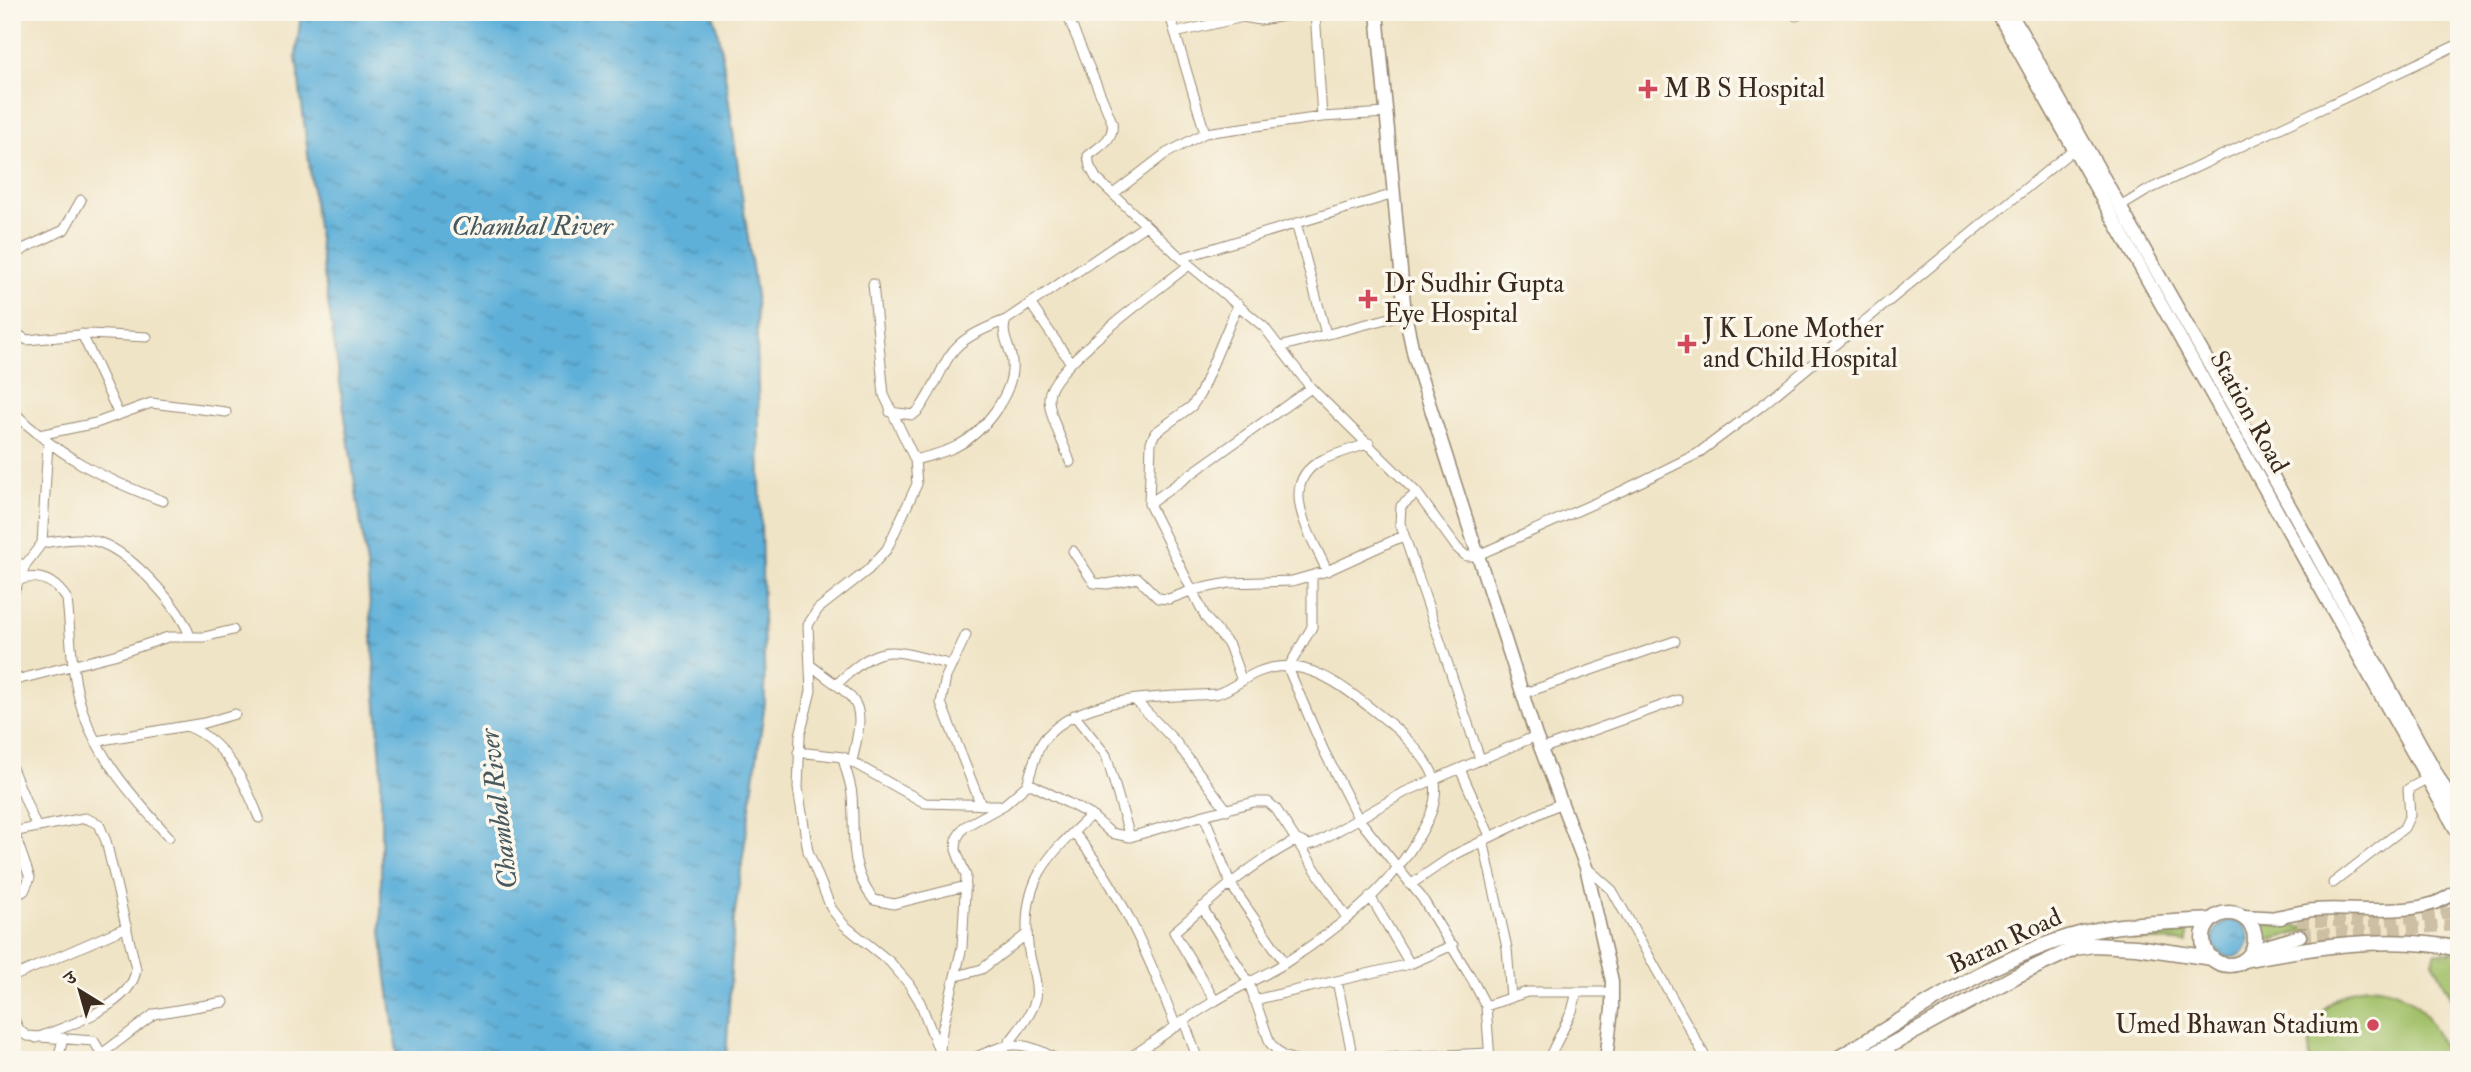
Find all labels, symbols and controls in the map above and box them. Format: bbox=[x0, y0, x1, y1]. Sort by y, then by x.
place label: M B S Hospital bbox=[1664, 73, 1825, 106]
marker: M B S Hospital bbox=[1638, 79, 1658, 99]
water label: Chambal River bbox=[451, 209, 614, 244]
place label: Dr Sudhir Gupta Eye Hospital bbox=[1384, 268, 1565, 331]
marker: Dr Sudhir Gupta Eye Hospital bbox=[1358, 289, 1378, 309]
place label: J K Lone Mother and Child Hospital bbox=[1702, 313, 1898, 376]
marker: J K Lone Mother and Child Hospital bbox=[1677, 334, 1697, 354]
street label: Station Road bbox=[2202, 345, 2296, 479]
water label: Chambal River bbox=[472, 725, 526, 891]
street label: Baran Road bbox=[1943, 901, 2067, 981]
north arrow bbox=[46, 956, 116, 1026]
text: उ bbox=[58, 965, 83, 992]
place label: Umed Bhawan Stadium bbox=[2115, 1009, 2359, 1041]
marker: Umed Bhawan Stadium bbox=[2365, 1017, 2381, 1033]

